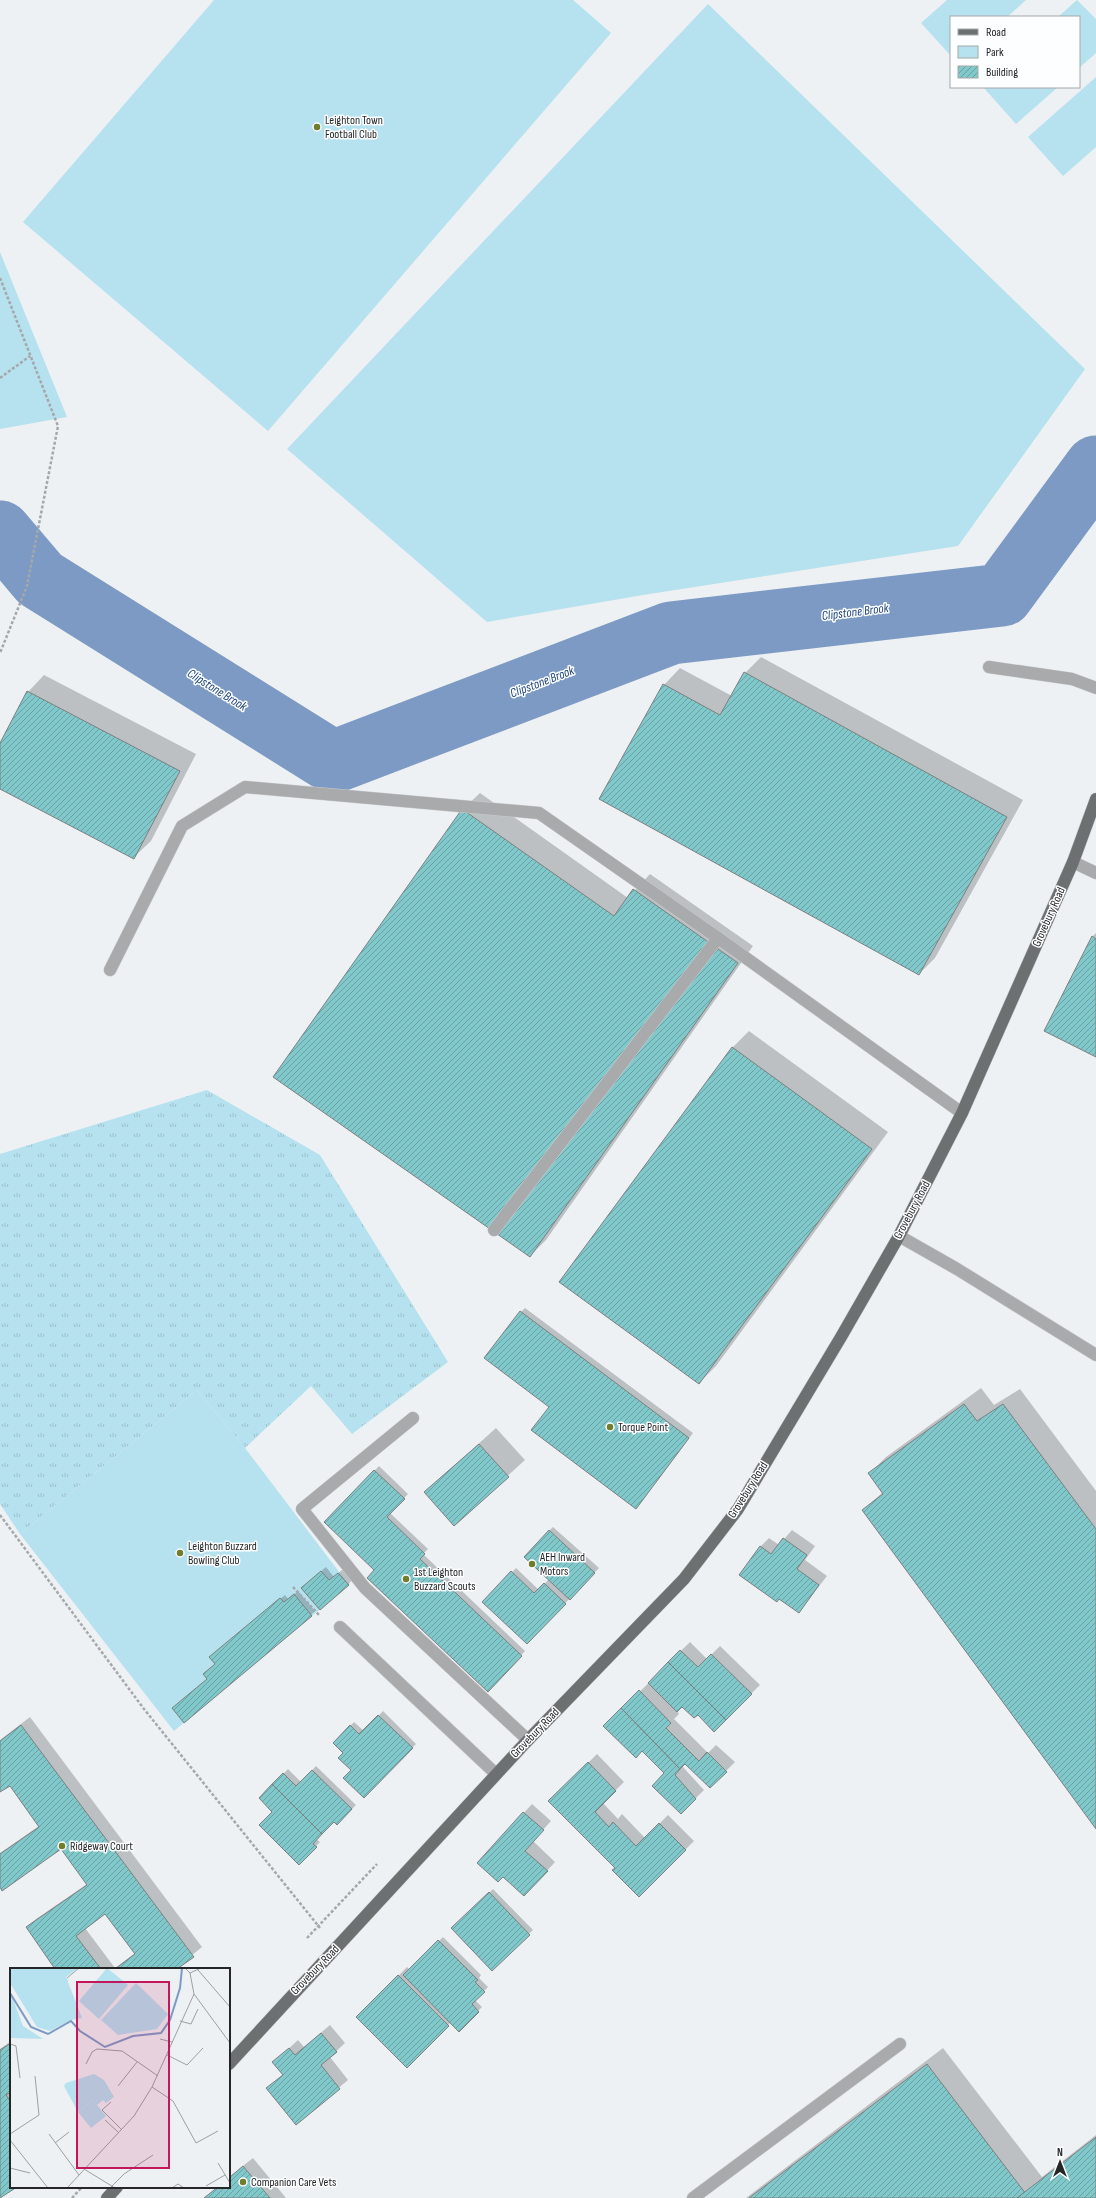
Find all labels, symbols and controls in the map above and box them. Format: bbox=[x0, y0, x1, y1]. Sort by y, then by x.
legend bbox=[950, 16, 1080, 88]
text: Road bbox=[986, 25, 1006, 40]
text: Park bbox=[986, 45, 1004, 60]
text: Building bbox=[986, 65, 1018, 80]
place label: Leighton Town Football Club bbox=[325, 113, 383, 142]
marker: Leighton Town Football Club bbox=[312, 122, 322, 132]
water label: Clipstone Brook bbox=[821, 600, 890, 624]
water label: Clipstone Brook bbox=[508, 662, 577, 702]
water label: Clipstone Brook bbox=[184, 665, 251, 715]
street label: Grovebury Road bbox=[1029, 885, 1069, 949]
street label: Grovebury Road bbox=[890, 1178, 934, 1242]
place label: Torque Point bbox=[618, 1420, 669, 1435]
marker: Torque Point bbox=[605, 1422, 615, 1432]
street label: Grovebury Road bbox=[725, 1459, 771, 1521]
place label: Leighton Buzzard Bowling Club bbox=[188, 1539, 257, 1568]
marker: Leighton Buzzard Bowling Club bbox=[175, 1548, 185, 1558]
place label: AEH Inward Motors bbox=[539, 1550, 585, 1579]
marker: AEH Inward Motors bbox=[527, 1559, 537, 1569]
place label: 1st Leighton Buzzard Scouts bbox=[414, 1565, 476, 1594]
marker: 1st Leighton Buzzard Scouts bbox=[401, 1574, 411, 1584]
street label: Grovebury Road bbox=[508, 1705, 562, 1761]
place label: Ridgeway Court bbox=[70, 1839, 133, 1854]
marker: Ridgeway Court bbox=[57, 1841, 67, 1851]
street label: Grovebury Road bbox=[288, 1942, 342, 1998]
inset map bbox=[10, 1968, 230, 2188]
north arrow bbox=[1040, 2142, 1080, 2182]
text: N bbox=[1057, 2146, 1063, 2159]
place label: Companion Care Vets bbox=[251, 2175, 336, 2190]
marker: Companion Care Vets bbox=[238, 2177, 248, 2187]

